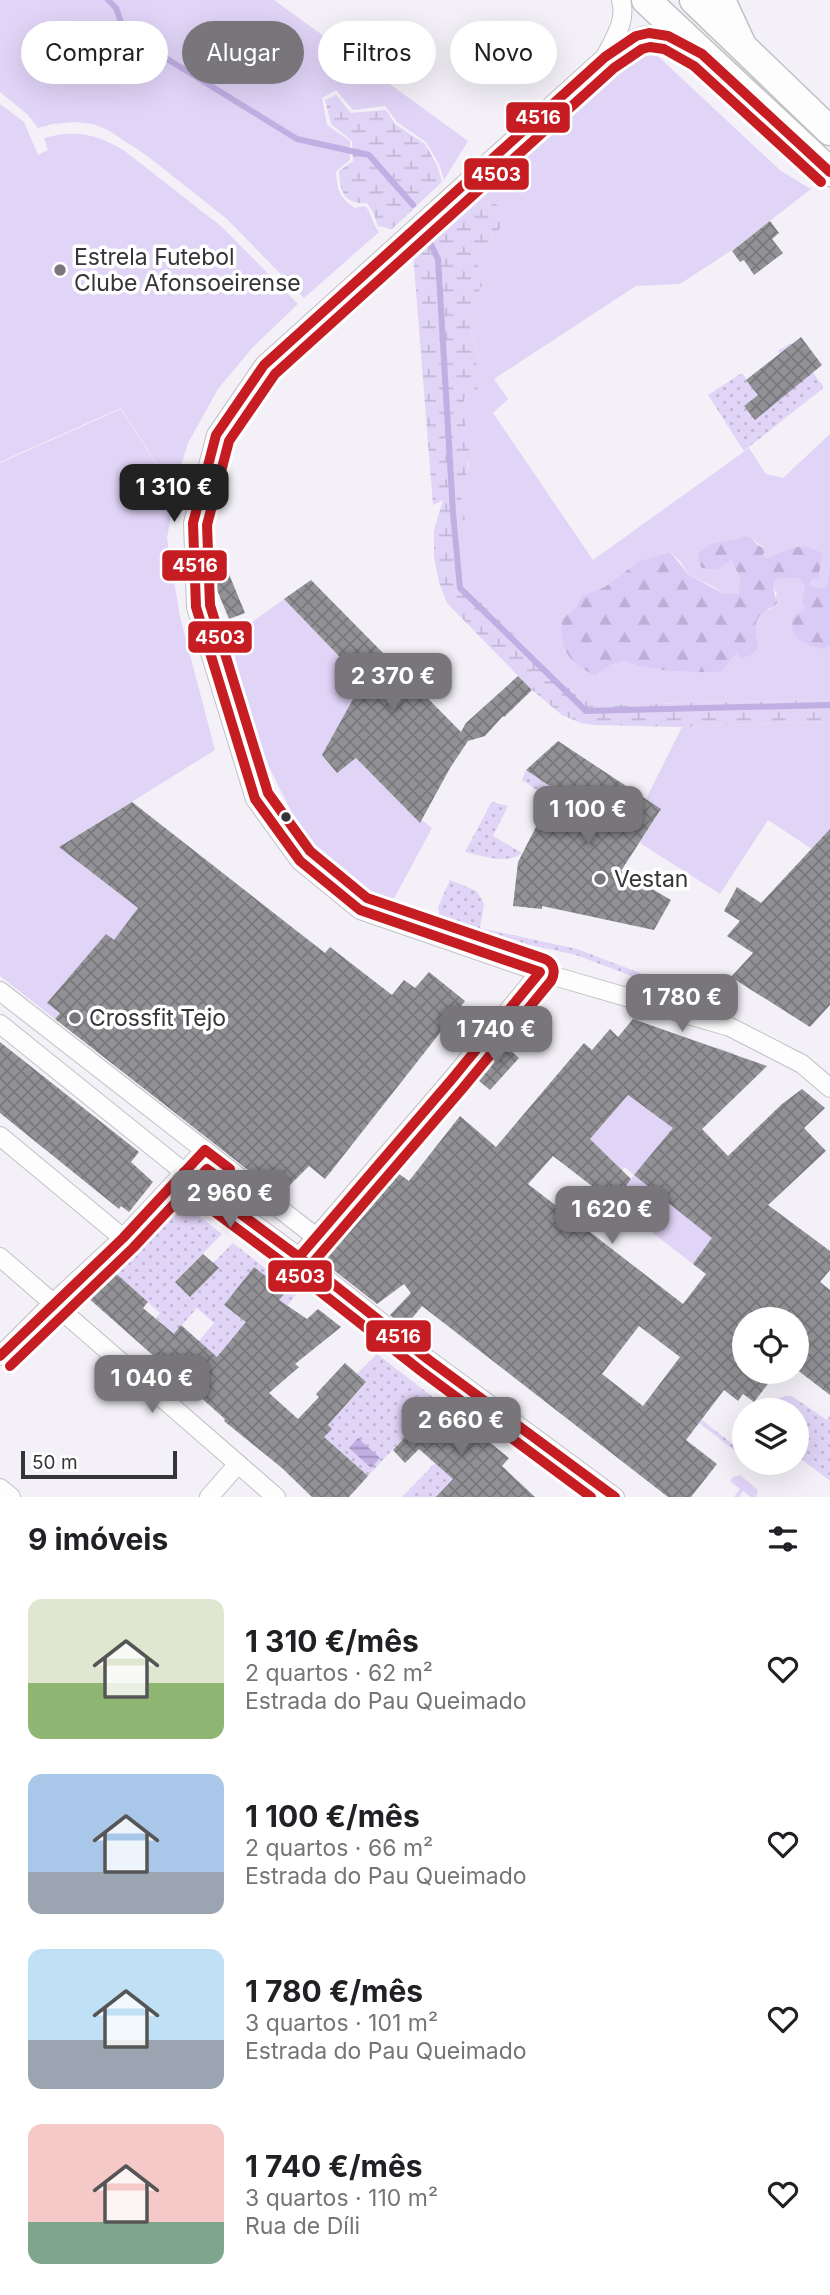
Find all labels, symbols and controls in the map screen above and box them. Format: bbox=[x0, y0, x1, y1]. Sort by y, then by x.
chip: Comprar bbox=[21, 21, 168, 84]
chip: Alugar bbox=[182, 21, 304, 84]
chip: Filtros bbox=[318, 21, 436, 84]
chip: Novo bbox=[450, 21, 557, 84]
line badge: 4516 bbox=[505, 101, 571, 134]
text: 4516 bbox=[515, 106, 561, 129]
line badge: 4503 bbox=[463, 157, 530, 191]
text: 4503 bbox=[471, 163, 521, 186]
place label: Estrela Futebol Clube Afonsoeirense bbox=[74, 243, 301, 297]
marker: Estrela Futebol Clube Afonsoeirense bbox=[52, 262, 68, 278]
pin: 1 310 € bbox=[109, 464, 239, 524]
text: 1 310 € bbox=[136, 473, 212, 501]
line badge: 4516 bbox=[161, 549, 228, 582]
text: 4516 bbox=[172, 554, 218, 577]
line badge: 4503 bbox=[187, 620, 253, 654]
text: 4503 bbox=[195, 626, 245, 649]
pin: 2 370 € bbox=[328, 654, 458, 713]
text: 2 370 € bbox=[351, 662, 435, 690]
pin: 1 100 € bbox=[523, 786, 653, 846]
text: 1 100 € bbox=[549, 795, 627, 823]
unlabelled marker bbox=[279, 810, 293, 824]
place label: Vestan bbox=[614, 865, 688, 893]
marker: Vestan bbox=[592, 871, 608, 887]
pin: 1 780 € bbox=[617, 974, 747, 1034]
text: 1 780 € bbox=[642, 983, 722, 1011]
place label: Crossfit Tejo bbox=[89, 1004, 226, 1032]
pin: 1 740 € bbox=[431, 1006, 561, 1066]
marker: Crossfit Tejo bbox=[67, 1010, 83, 1026]
text: 1 740 € bbox=[456, 1015, 536, 1043]
pin: 2 960 € bbox=[165, 1170, 295, 1230]
text: 2 960 € bbox=[187, 1179, 273, 1207]
pin: 1 620 € bbox=[547, 1186, 677, 1246]
text: 1 620 € bbox=[571, 1195, 653, 1223]
line badge: 4503 bbox=[267, 1259, 333, 1293]
text: 4503 bbox=[275, 1265, 325, 1288]
map controls bbox=[732, 1307, 809, 1475]
button: locate bbox=[732, 1307, 809, 1384]
line badge: 4516 bbox=[365, 1319, 432, 1353]
text: 4516 bbox=[375, 1325, 421, 1348]
pin: 1 040 € bbox=[87, 1356, 217, 1415]
text: 1 040 € bbox=[110, 1364, 194, 1392]
pin: 2 660 € bbox=[396, 1398, 526, 1457]
button: layers bbox=[732, 1398, 809, 1475]
text: 2 660 € bbox=[418, 1406, 504, 1434]
scale bar bbox=[21, 1448, 177, 1480]
text: 50 m bbox=[32, 1451, 78, 1474]
icon: filters bbox=[764, 1520, 802, 1558]
text: 9 imóveis bbox=[28, 1521, 168, 1557]
text: 1 310 €/mês bbox=[245, 1623, 419, 1659]
icon: home bbox=[84, 1627, 168, 1711]
icon: heart bbox=[764, 1650, 802, 1688]
text: 2 quartos · 62 m² bbox=[245, 1659, 433, 1687]
text: Estrada do Pau Queimado bbox=[245, 1687, 527, 1715]
text: 1 100 €/mês bbox=[245, 1798, 420, 1834]
icon: home bbox=[84, 1802, 168, 1886]
icon: heart bbox=[764, 1825, 802, 1863]
text: 2 quartos · 66 m² bbox=[245, 1834, 433, 1862]
text: Estrada do Pau Queimado bbox=[245, 1862, 527, 1890]
text: 1 780 €/mês bbox=[245, 1973, 423, 2009]
icon: home bbox=[84, 1977, 168, 2061]
icon: heart bbox=[764, 2000, 802, 2038]
text: 3 quartos · 101 m² bbox=[245, 2009, 438, 2037]
text: Estrada do Pau Queimado bbox=[245, 2037, 527, 2065]
text: 1 740 €/mês bbox=[245, 2148, 423, 2184]
icon: home bbox=[84, 2152, 168, 2236]
icon: heart bbox=[764, 2175, 802, 2213]
text: 3 quartos · 110 m² bbox=[245, 2184, 438, 2212]
text: Rua de Díli bbox=[245, 2212, 360, 2240]

